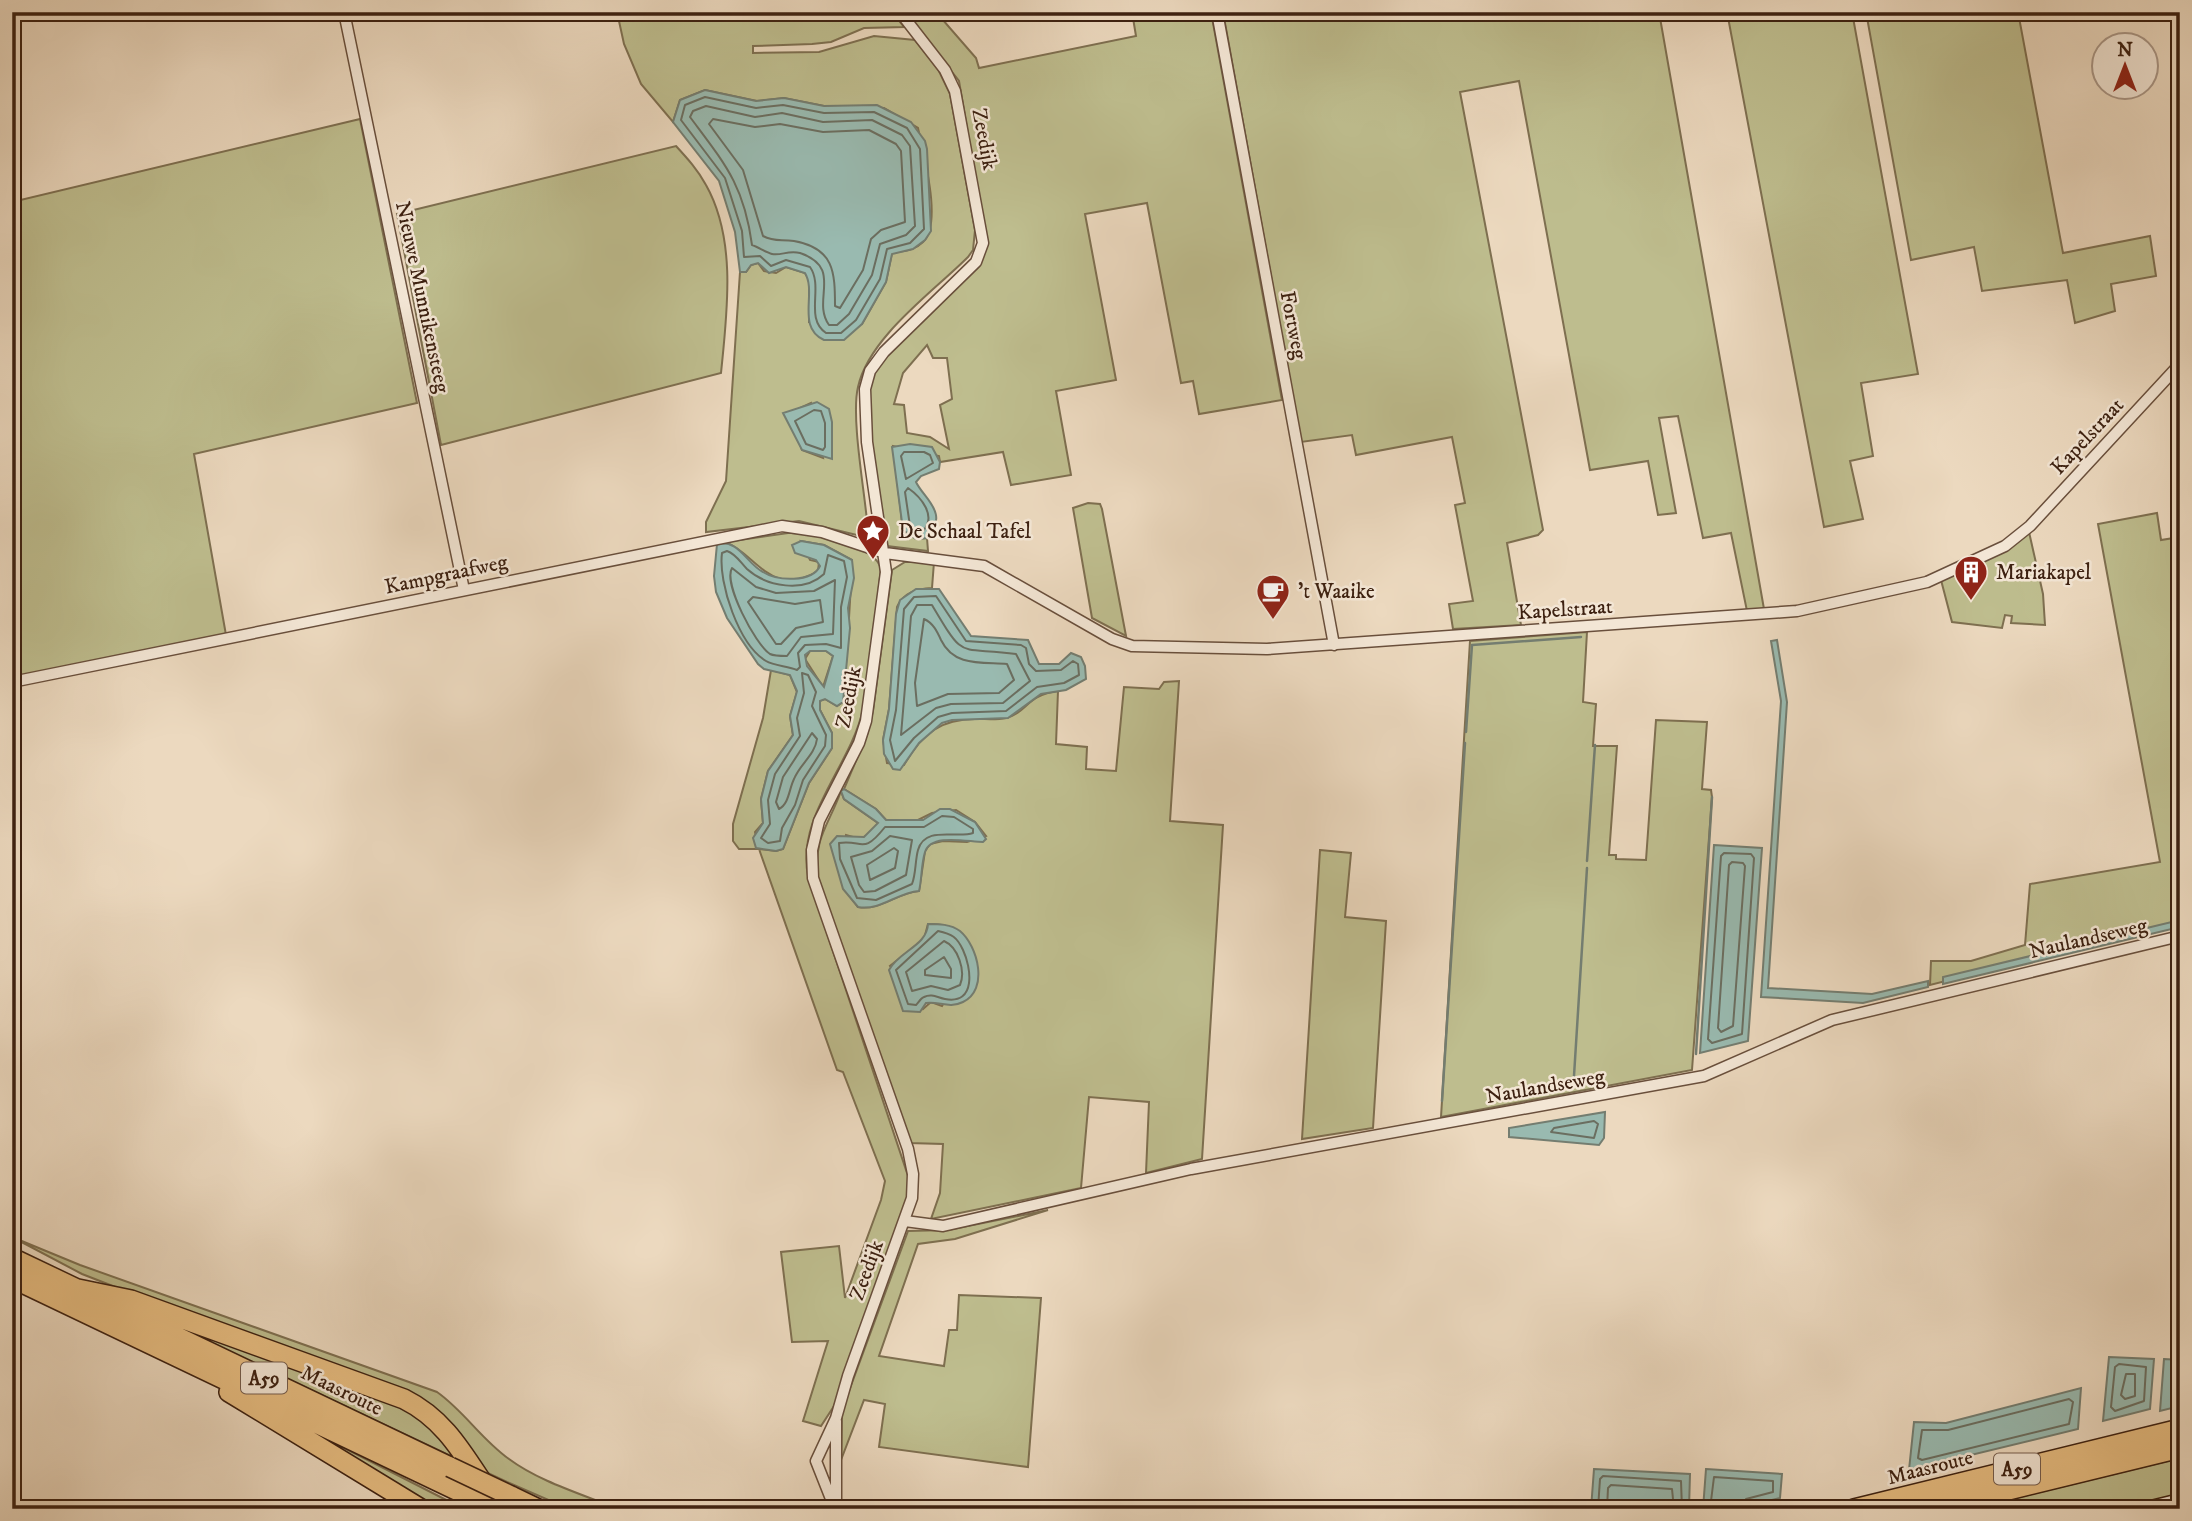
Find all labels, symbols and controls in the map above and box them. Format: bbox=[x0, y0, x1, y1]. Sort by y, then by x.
north arrow bbox=[2090, 32, 2160, 102]
text: N bbox=[2117, 39, 2133, 62]
street label: Zeedijk bbox=[965, 106, 1003, 173]
street label: Nieuwe Munnikensteeg bbox=[389, 199, 455, 396]
street label: Fortweg bbox=[1274, 289, 1313, 362]
street label: Kapelstraat bbox=[2046, 393, 2130, 480]
place icon: De Schaal Tafel bbox=[854, 512, 892, 561]
place label: De Schaal Tafel bbox=[898, 519, 1032, 545]
street label: Kampgraafweg bbox=[382, 549, 511, 601]
building icon: Mariakapel bbox=[1952, 553, 1990, 602]
place label: Mariakapel bbox=[1996, 560, 2092, 586]
cafe icon: 't Waaike bbox=[1254, 572, 1292, 621]
place label: 't Waaike bbox=[1298, 579, 1375, 605]
street label: Kapelstraat bbox=[1517, 594, 1614, 626]
street label: Zeedijk bbox=[830, 664, 868, 730]
street label: Naulandseweg bbox=[2027, 913, 2151, 965]
street label: Naulandseweg bbox=[1484, 1064, 1607, 1110]
street label: Zeedijk bbox=[844, 1236, 890, 1304]
street label: Maasroute bbox=[296, 1360, 387, 1422]
road number: A59 bbox=[241, 1362, 287, 1394]
street label: Maasroute bbox=[1885, 1445, 1976, 1491]
road number: A59 bbox=[1994, 1454, 2040, 1484]

